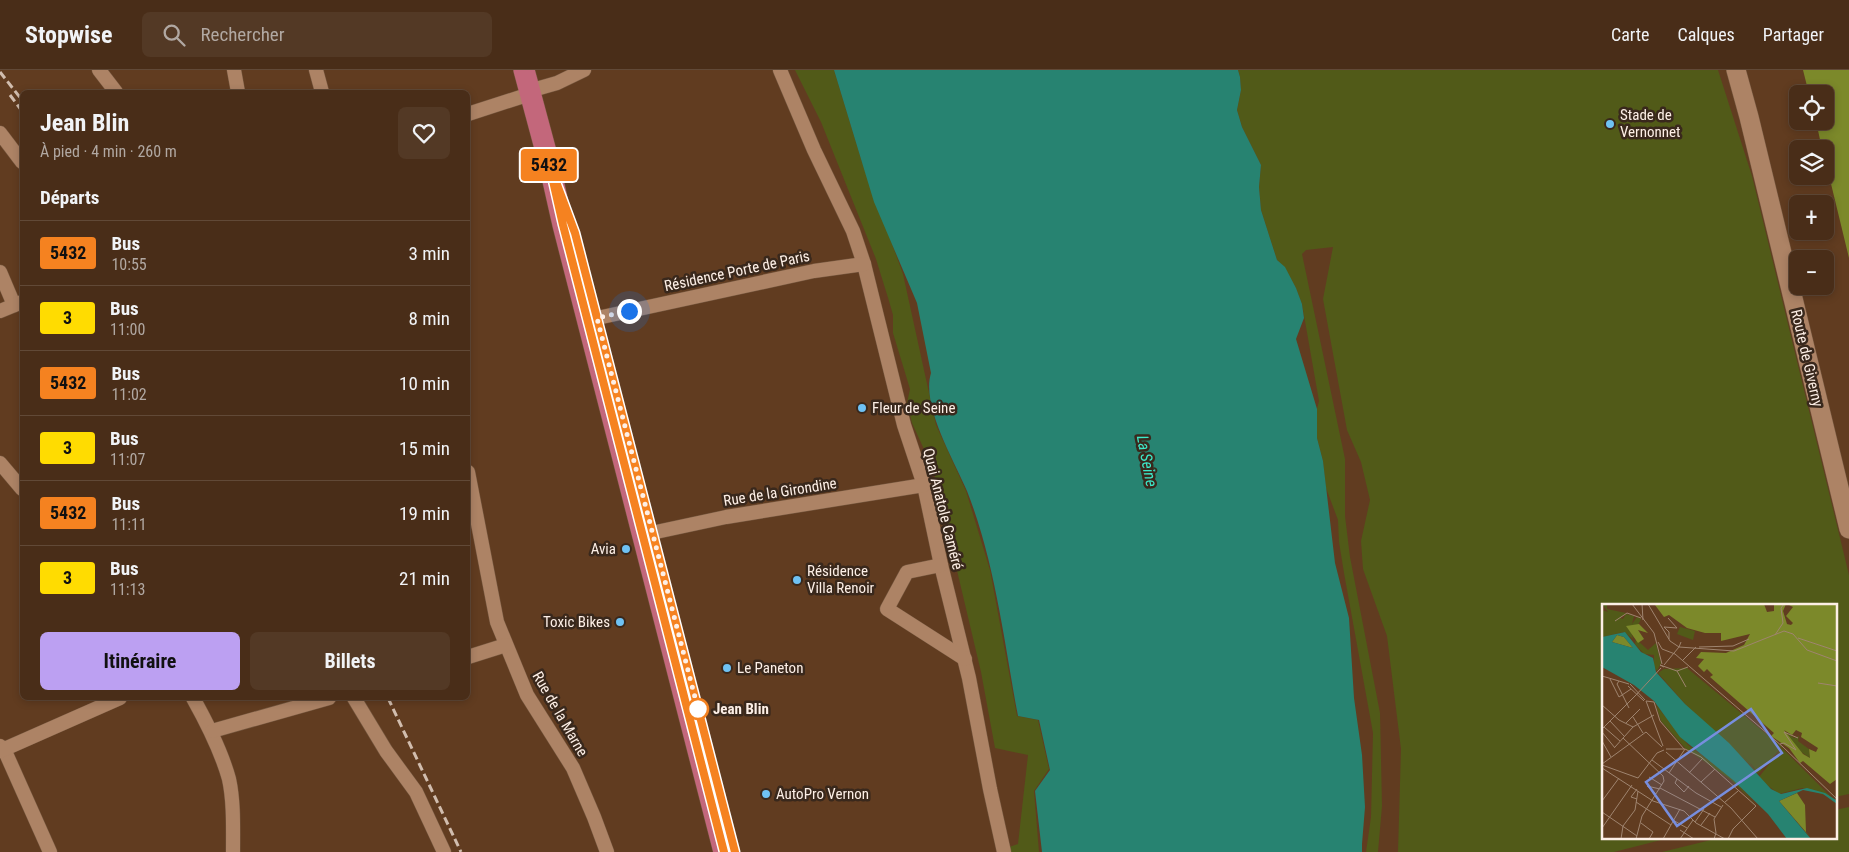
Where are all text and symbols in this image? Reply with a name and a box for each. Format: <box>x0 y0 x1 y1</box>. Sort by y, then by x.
search box <box>142 12 492 57</box>
text: Stopwise <box>25 21 112 49</box>
icon: search <box>160 21 188 49</box>
text: Rechercher <box>200 23 285 46</box>
text: Carte <box>1611 24 1650 45</box>
text: Calques <box>1678 24 1735 45</box>
text: Partager <box>1763 24 1824 45</box>
map controls <box>1789 85 1834 295</box>
button: locate <box>1789 85 1834 130</box>
place label: Stade de Vernonnet <box>1620 106 1680 141</box>
button: heart <box>398 107 450 159</box>
text: Jean Blin <box>40 109 129 137</box>
marker: Stade de Vernonnet <box>1604 118 1616 130</box>
button: layers <box>1789 140 1834 185</box>
text: À pied · 4 min · 260 m <box>40 142 177 161</box>
line badge: 5432 <box>514 149 584 181</box>
text: 5432 <box>531 154 567 175</box>
text: Départs <box>40 186 99 209</box>
button: + <box>1789 195 1834 240</box>
text: Bus <box>111 232 140 255</box>
text: 5432 <box>50 242 86 263</box>
text: 3 min <box>408 242 450 265</box>
street label: Résidence Porte de Paris <box>663 247 812 295</box>
button: − <box>1789 250 1834 295</box>
text: 10:55 <box>111 255 147 274</box>
text: Bus <box>110 297 139 320</box>
your location <box>617 299 642 324</box>
text: 3 <box>63 307 72 328</box>
text: 8 min <box>408 307 450 330</box>
street label: Route de Giverny <box>1787 308 1827 408</box>
text: 11:00 <box>110 320 145 339</box>
text: Bus <box>111 362 140 385</box>
text: 5432 <box>50 372 86 393</box>
text: 10 min <box>399 372 450 395</box>
text: 11:02 <box>111 385 147 404</box>
place label: Fleur de Seine <box>872 399 955 417</box>
marker: Fleur de Seine <box>856 402 868 414</box>
text: Bus <box>110 427 139 450</box>
water label: La Seine <box>1133 434 1161 488</box>
text: 3 <box>63 437 72 458</box>
text: 15 min <box>399 437 450 460</box>
street label: Quai Anatole Caméré <box>919 446 967 572</box>
text: 11:07 <box>110 450 145 469</box>
street label: Rue de la Girondine <box>722 474 838 510</box>
text: Bus <box>111 492 140 515</box>
text: 5432 <box>50 502 86 523</box>
text: 19 min <box>399 502 450 525</box>
text: 11:11 <box>111 515 147 534</box>
place label: Avia <box>591 540 616 558</box>
marker: Avia <box>620 543 632 555</box>
text: Bus <box>110 557 139 580</box>
place label: Résidence Villa Renoir <box>807 562 875 597</box>
text: 3 <box>63 567 72 588</box>
text: 21 min <box>399 567 450 590</box>
marker: Résidence Villa Renoir <box>791 574 803 586</box>
text: 11:13 <box>110 580 145 599</box>
inset map <box>1602 604 1836 840</box>
place label: Toxic Bikes <box>543 613 610 631</box>
marker: Toxic Bikes <box>614 616 626 628</box>
button: Itinéraire <box>40 632 240 690</box>
button: Billets <box>250 632 450 690</box>
place label: Le Paneton <box>737 659 803 677</box>
marker: Le Paneton <box>721 662 733 674</box>
street label: Rue de la Marne <box>528 668 592 760</box>
marker: Jean Blin <box>687 698 709 720</box>
place label: Jean Blin <box>713 700 769 718</box>
place label: AutoPro Vernon <box>776 785 869 803</box>
marker: AutoPro Vernon <box>760 788 772 800</box>

